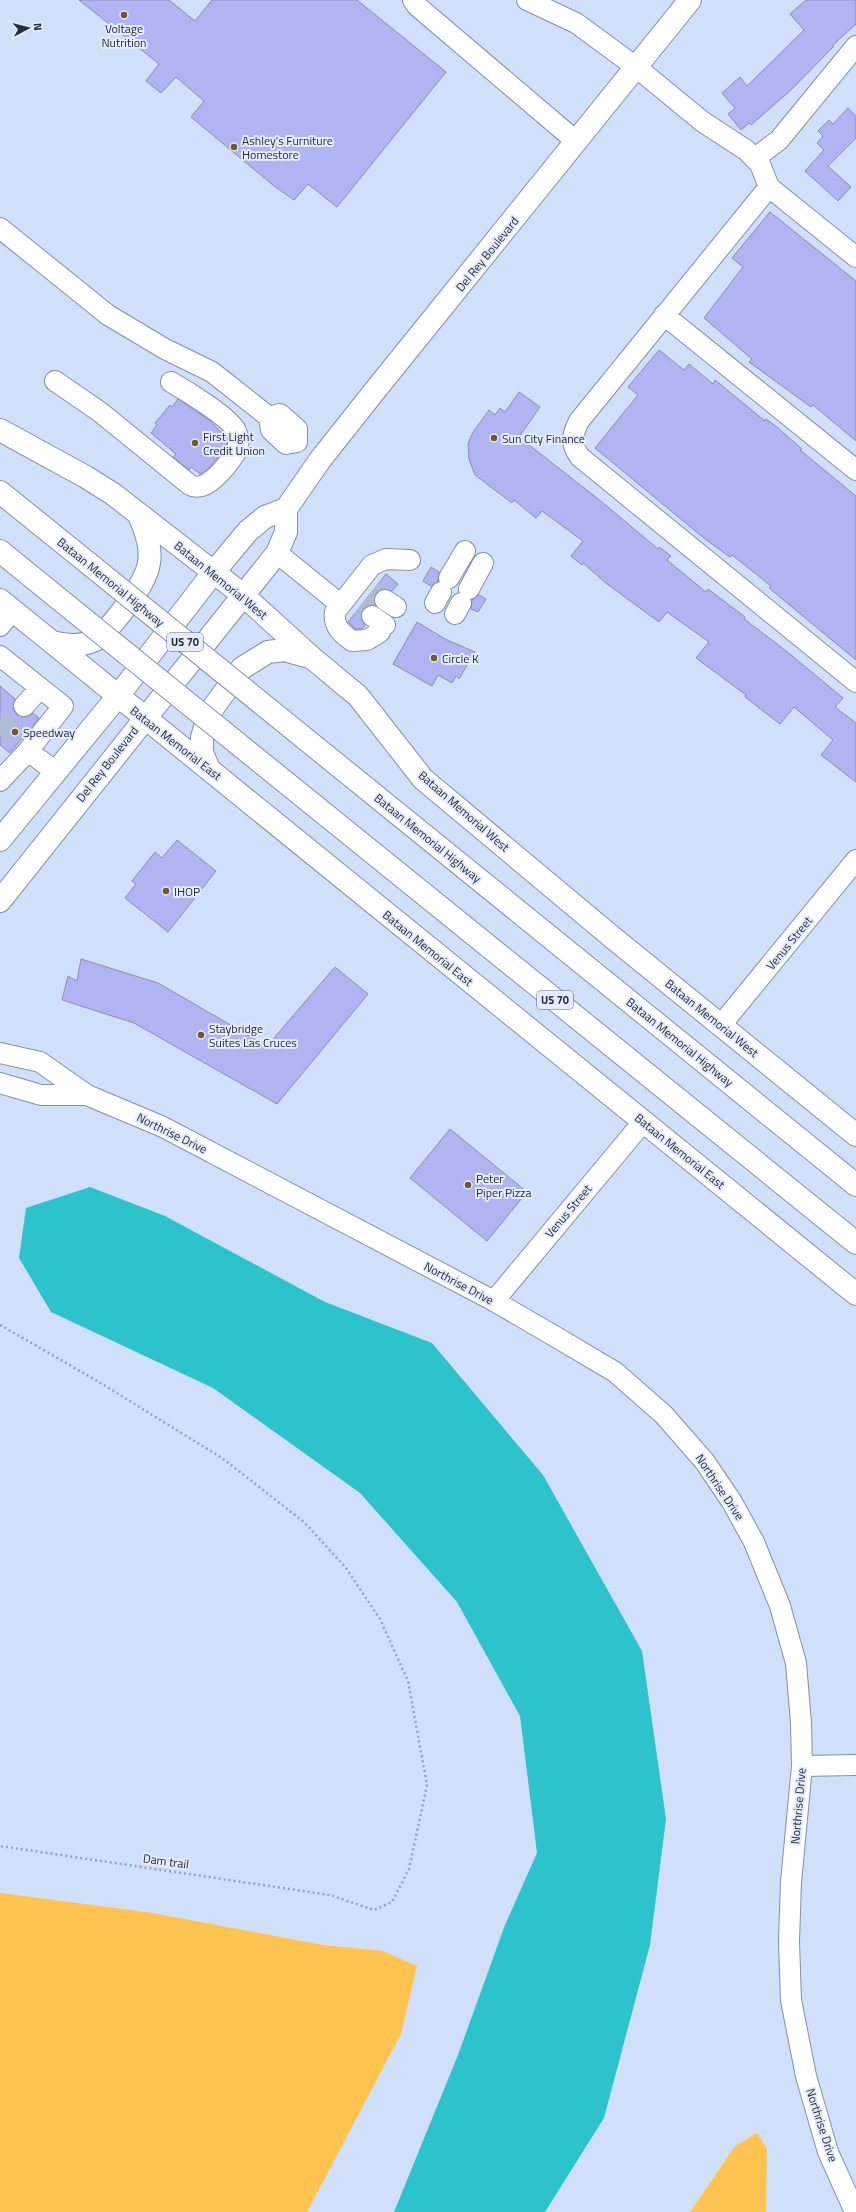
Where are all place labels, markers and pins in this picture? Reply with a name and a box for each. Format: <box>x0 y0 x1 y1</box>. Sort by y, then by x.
marker: Voltage Nutrition <box>119 10 129 20</box>
place label: Voltage Nutrition <box>101 19 147 52</box>
place label: Ashley's Furniture Homestore <box>242 131 333 164</box>
marker: Ashley's Furniture Homestore <box>229 142 239 152</box>
place label: First Light Credit Union <box>203 427 265 460</box>
place label: Sun City Finance <box>502 429 585 448</box>
marker: Sun City Finance <box>489 433 499 443</box>
marker: First Light Credit Union <box>190 438 200 448</box>
place label: Circle K <box>442 649 479 668</box>
marker: Circle K <box>429 653 439 663</box>
place label: Speedway <box>23 723 75 742</box>
marker: Speedway <box>10 727 20 737</box>
place label: IHOP <box>174 882 200 901</box>
marker: IHOP <box>161 886 171 896</box>
place label: Staybridge Suites Las Cruces <box>209 1019 297 1052</box>
marker: Staybridge Suites Las Cruces <box>196 1030 206 1040</box>
place label: Peter Piper Pizza <box>476 1169 532 1202</box>
marker: Peter Piper Pizza <box>463 1180 473 1190</box>

